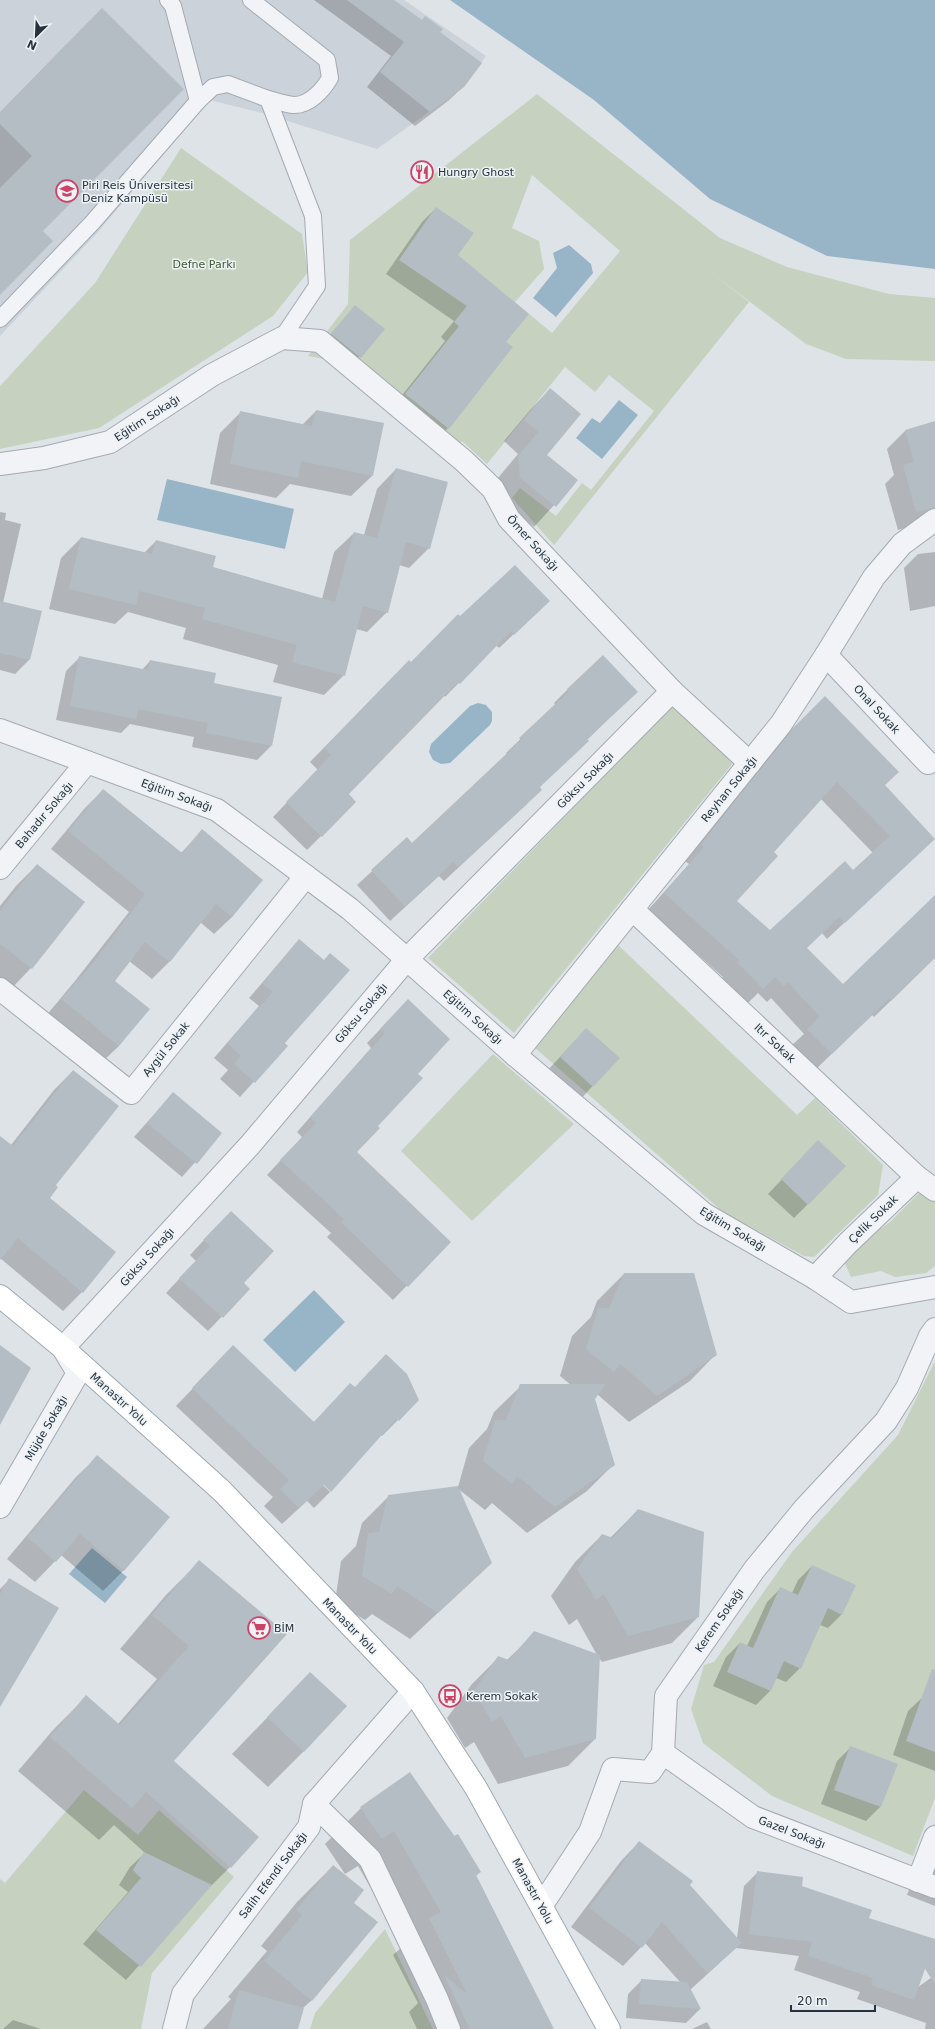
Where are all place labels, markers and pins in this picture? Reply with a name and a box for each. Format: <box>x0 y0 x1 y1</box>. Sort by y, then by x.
restaurant icon: Hungry Ghost <box>409 159 435 185</box>
place label: Hungry Ghost <box>438 166 515 179</box>
school or university icon: Piri Reis Üniversitesi Deniz Kampüsü <box>54 178 80 204</box>
place label: Piri Reis Üniversitesi Deniz Kampüsü <box>82 179 193 205</box>
supermarket icon: BİM <box>246 1615 272 1641</box>
place label: BİM <box>274 1622 294 1635</box>
bus stop icon: Kerem Sokak <box>437 1683 463 1709</box>
place label: Kerem Sokak <box>466 1690 538 1703</box>

